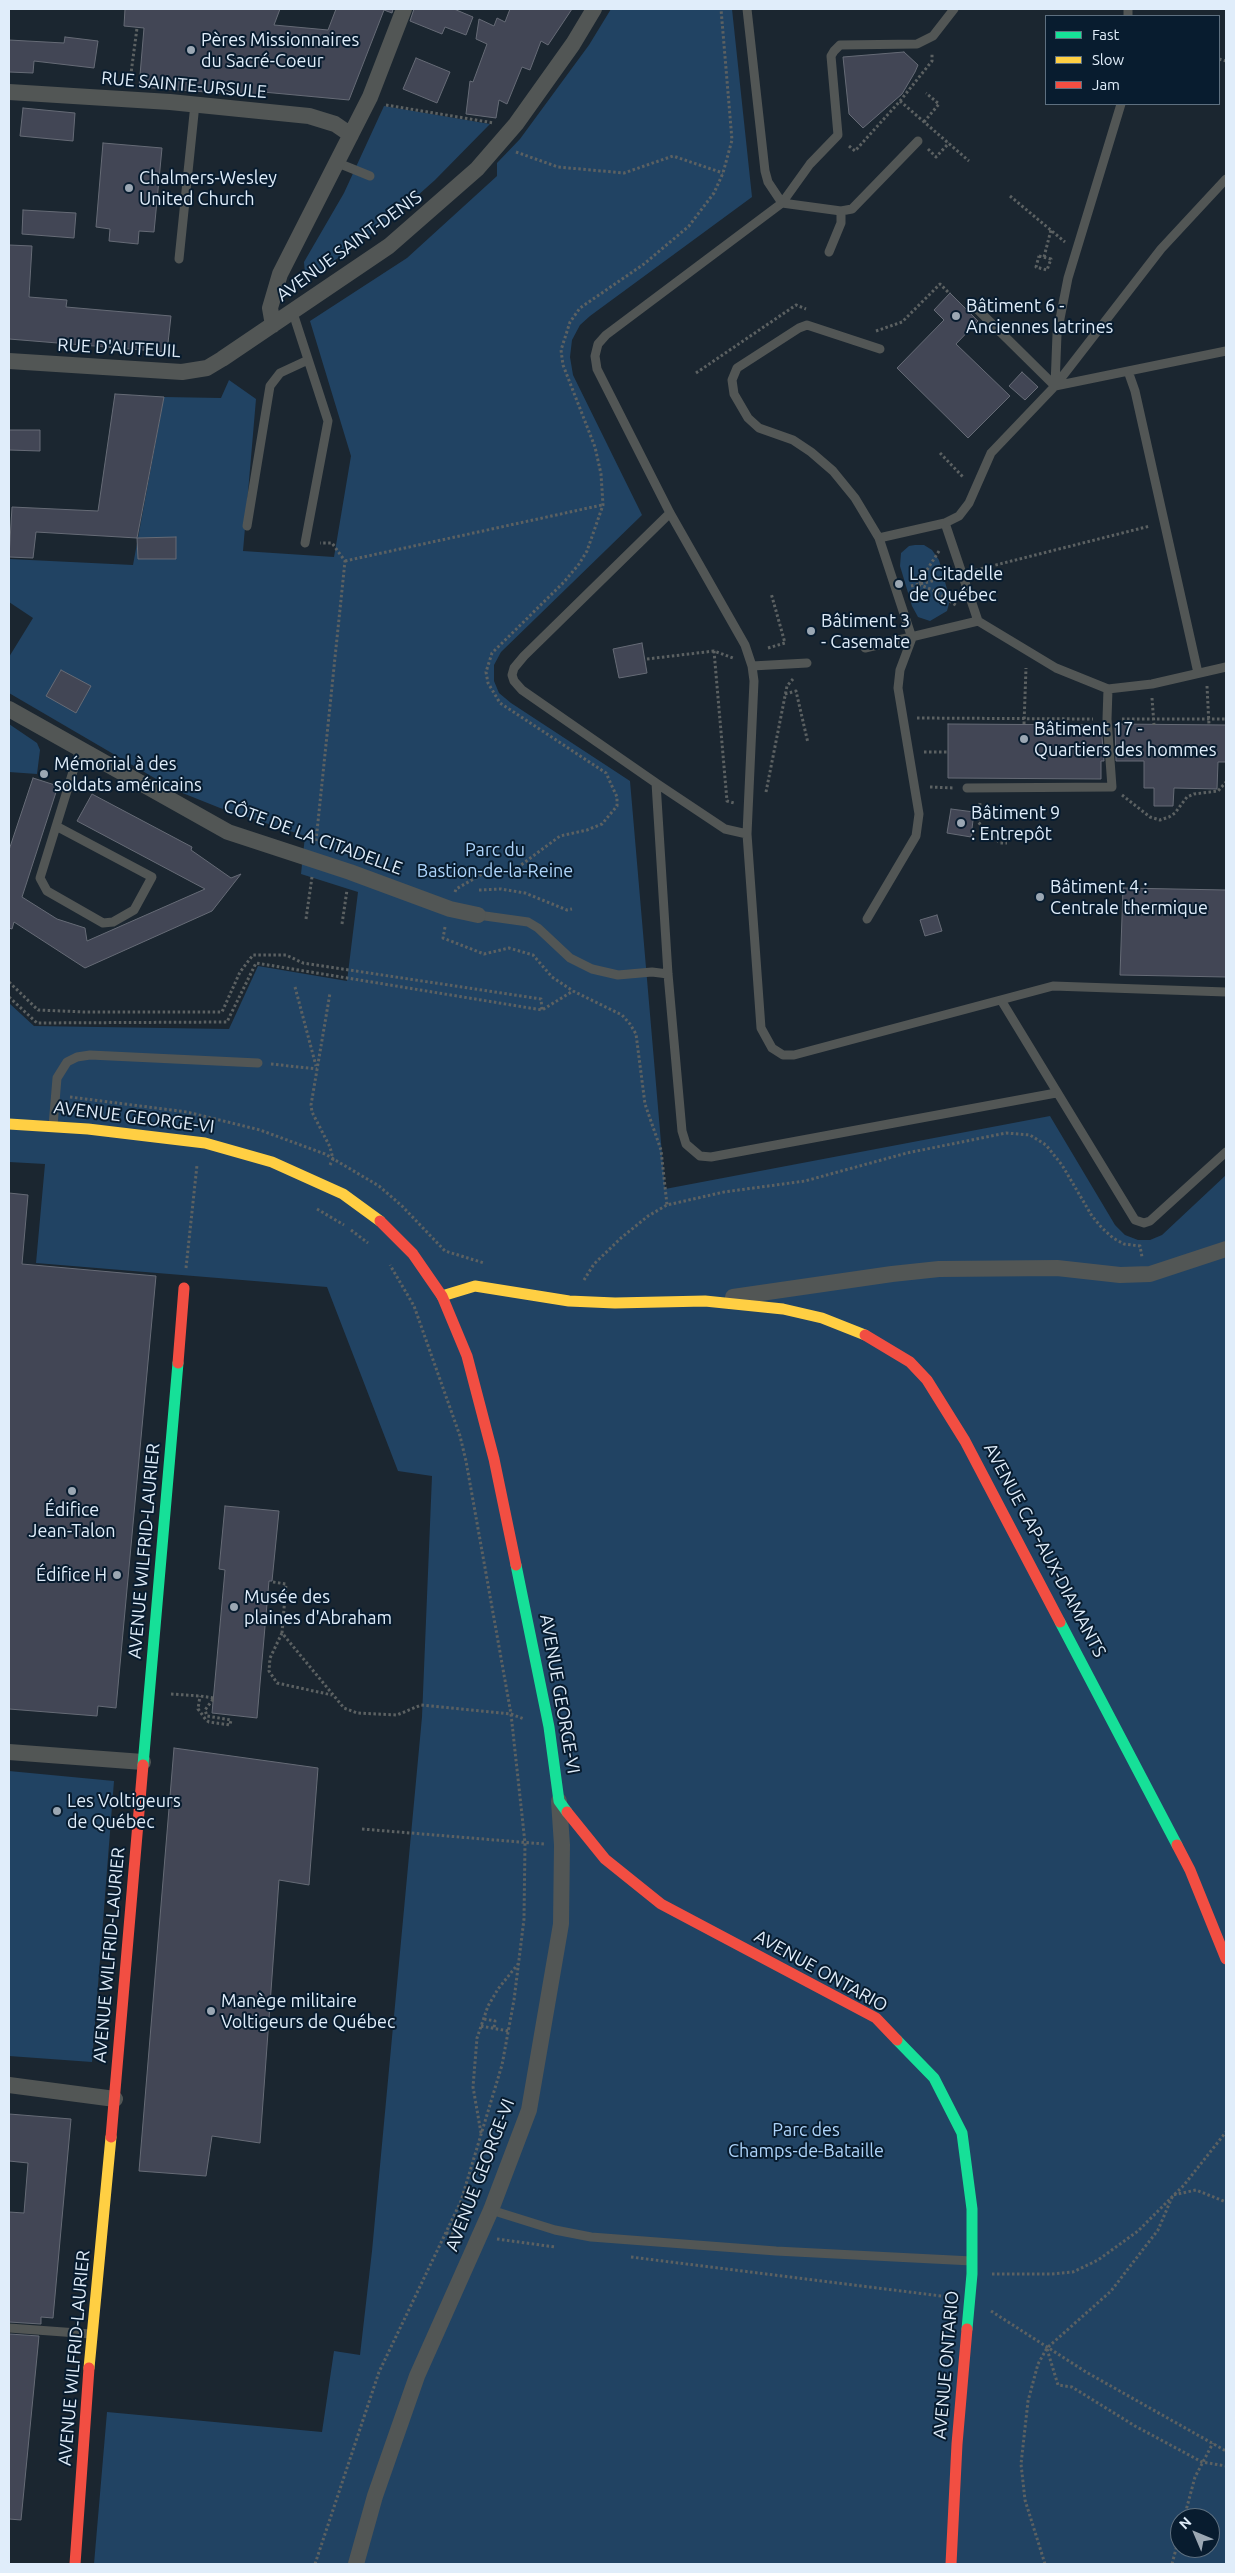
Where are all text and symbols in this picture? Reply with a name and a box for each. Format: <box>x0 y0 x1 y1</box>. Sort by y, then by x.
legend <box>1045 15 1220 105</box>
text: Fast <box>1092 26 1119 43</box>
place label: Pères Missionnaires du Sacré-Coeur <box>201 29 359 72</box>
marker: Pères Missionnaires du Sacré-Coeur <box>185 44 197 56</box>
text: Slow <box>1092 51 1124 68</box>
street label: RUE SAINTE-URSULE <box>100 67 268 103</box>
text: Jam <box>1092 76 1120 93</box>
place label: Chalmers-Wesley United Church <box>139 167 277 210</box>
marker: Chalmers-Wesley United Church <box>123 182 135 194</box>
street label: AVENUE SAINT-DENIS <box>272 186 426 306</box>
place label: Bâtiment 6 - Anciennes latrines <box>966 295 1113 338</box>
marker: Bâtiment 6 - Anciennes latrines <box>950 310 962 322</box>
street label: RUE D'AUTEUIL <box>57 334 181 362</box>
place label: La Citadelle de Québec <box>909 563 1003 606</box>
marker: La Citadelle de Québec <box>893 578 905 590</box>
place label: Bâtiment 3 - Casemate <box>821 610 910 652</box>
marker: Bâtiment 3 - Casemate <box>805 625 817 637</box>
place label: Bâtiment 17 - Quartiers des hommes <box>1034 718 1216 761</box>
marker: Bâtiment 17 - Quartiers des hommes <box>1018 733 1030 745</box>
place label: Mémorial à des soldats américains <box>54 753 202 796</box>
marker: Mémorial à des soldats américains <box>38 768 50 780</box>
street label: CÔTE DE LA CITADELLE <box>221 795 405 879</box>
place label: Bâtiment 9 : Entrepôt <box>971 802 1060 844</box>
marker: Bâtiment 9 : Entrepôt <box>955 817 967 829</box>
park label: Parc du Bastion-de-la-Reine <box>417 839 573 882</box>
place label: Bâtiment 4 : Centrale thermique <box>1050 876 1208 919</box>
marker: Bâtiment 4 : Centrale thermique <box>1034 891 1046 903</box>
street label: AVENUE GEORGE-VI <box>52 1096 216 1138</box>
street label: AVENUE CAP-AUX-DIAMANTS <box>979 1439 1111 1661</box>
street label: AVENUE WILFRID-LAURIER <box>124 1442 164 1660</box>
marker: Édifice Jean-Talon <box>66 1485 78 1497</box>
place label: Édifice Jean-Talon <box>29 1499 115 1542</box>
place label: Édifice H <box>36 1564 107 1586</box>
marker: Édifice H <box>111 1569 123 1581</box>
place label: Musée des plaines d'Abraham <box>244 1586 392 1628</box>
marker: Musée des plaines d'Abraham <box>228 1601 240 1613</box>
street label: AVENUE GEORGE-VI <box>535 1613 585 1775</box>
place label: Les Voltigeurs de Québec <box>67 1790 181 1832</box>
marker: Les Voltigeurs de Québec <box>51 1805 63 1817</box>
street label: AVENUE WILFRID-LAURIER <box>89 1846 129 2064</box>
street label: AVENUE ONTARIO <box>751 1925 891 2017</box>
place label: Manège militaire Voltigeurs de Québec <box>221 1990 395 2032</box>
marker: Manège militaire Voltigeurs de Québec <box>205 2005 217 2017</box>
street label: AVENUE GEORGE-VI <box>441 2096 519 2254</box>
park label: Parc des Champs-de-Bataille <box>728 2119 884 2162</box>
street label: AVENUE WILFRID-LAURIER <box>54 2249 94 2467</box>
street label: AVENUE ONTARIO <box>929 2290 963 2440</box>
north arrow <box>1170 2508 1220 2558</box>
text: N <box>1176 2514 1194 2532</box>

